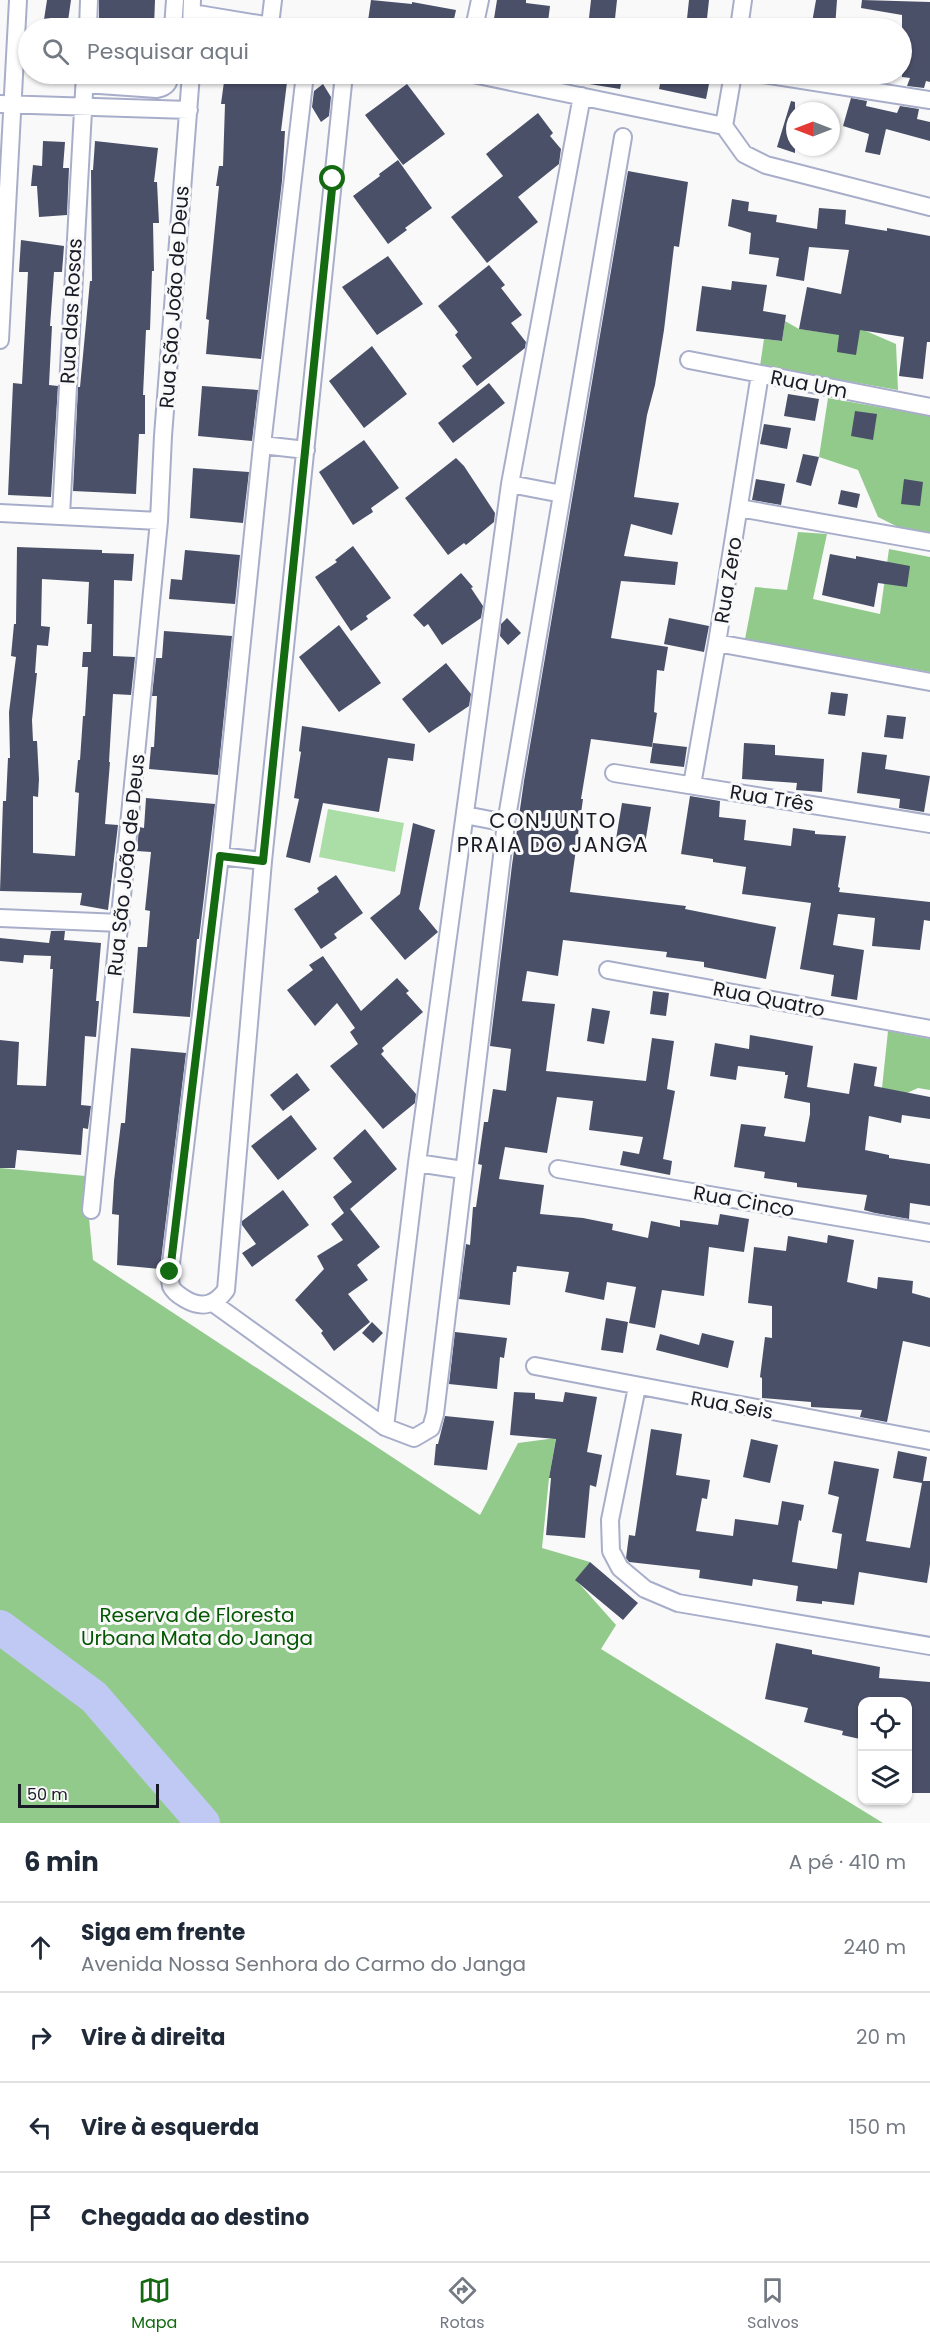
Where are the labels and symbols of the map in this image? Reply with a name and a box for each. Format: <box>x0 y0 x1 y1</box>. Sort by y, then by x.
north arrow <box>786 102 840 156</box>
route start <box>319 165 345 191</box>
street label: Rua São João de Deus <box>152 185 196 409</box>
street label: Rua das Rosas <box>53 237 89 385</box>
street label: Rua Um <box>768 363 850 405</box>
street label: Rua Zero <box>707 535 749 625</box>
street label: Rua São João de Deus <box>100 752 152 978</box>
street label: Rua Três <box>728 778 816 818</box>
district label: CONJUNTO PRAIA DO JANGA <box>457 806 649 859</box>
street label: Rua Quatro <box>711 974 827 1024</box>
street label: Rua Cinco <box>691 1178 797 1224</box>
route end <box>156 1258 182 1284</box>
street label: Rua Seis <box>689 1384 775 1426</box>
park label: Reserva de Floresta Urbana Mata do Janga <box>81 1601 313 1652</box>
scale bar <box>18 1781 159 1808</box>

